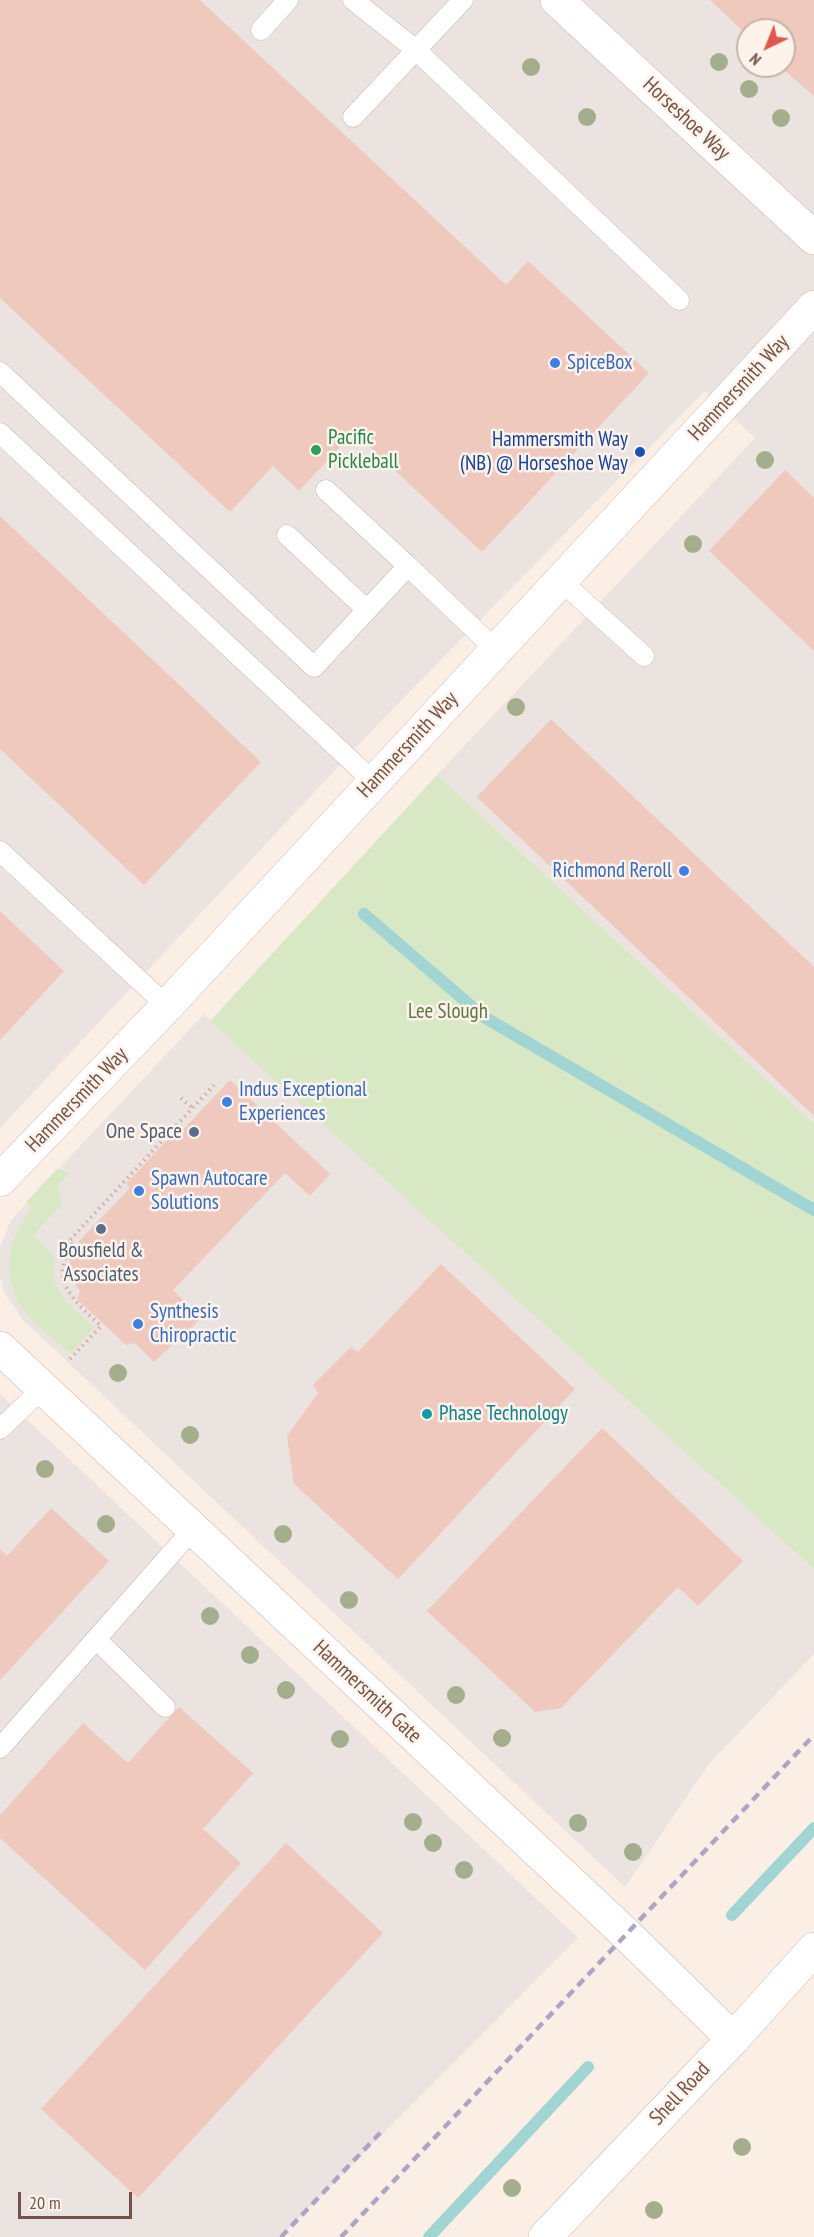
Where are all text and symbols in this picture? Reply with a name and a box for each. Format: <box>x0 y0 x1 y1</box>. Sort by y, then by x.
north arrow <box>736 18 796 78</box>
text: N <box>745 49 765 70</box>
street label: Horseshoe Way <box>637 72 735 166</box>
street label: Hammersmith Way <box>683 330 795 446</box>
place label: SpiceBox <box>567 350 633 376</box>
marker: SpiceBox <box>548 356 562 370</box>
place label: Pacific Pickleball <box>328 425 399 475</box>
place label: Hammersmith Way (NB) @ Horseshoe Way <box>460 427 628 477</box>
marker: Pacific Pickleball <box>309 443 323 457</box>
marker: Hammersmith Way (NB) @ Horseshoe Way <box>633 445 647 459</box>
street label: Hammersmith Way <box>352 687 464 803</box>
place label: Richmond Reroll <box>553 858 672 884</box>
marker: Richmond Reroll <box>677 864 691 878</box>
park label: Lee Slough <box>408 999 488 1025</box>
street label: Hammersmith Way <box>21 1042 133 1158</box>
place label: Indus Exceptional Experiences <box>239 1077 367 1127</box>
marker: Indus Exceptional Experiences <box>220 1095 234 1109</box>
place label: One Space <box>106 1119 182 1145</box>
marker: One Space <box>187 1125 201 1139</box>
place label: Spawn Autocare Solutions <box>151 1166 268 1216</box>
marker: Spawn Autocare Solutions <box>132 1184 146 1198</box>
marker: Bousfield & Associates <box>94 1222 108 1236</box>
place label: Bousfield & Associates <box>58 1238 144 1288</box>
place label: Synthesis Chiropractic <box>150 1299 237 1349</box>
marker: Synthesis Chiropractic <box>131 1317 145 1331</box>
place label: Phase Technology <box>439 1401 568 1427</box>
marker: Phase Technology <box>420 1407 434 1421</box>
street label: Hammersmith Gate <box>307 1635 427 1749</box>
street label: Shell Road <box>645 2057 715 2131</box>
scale bar <box>21 2180 135 2218</box>
text: 20 m <box>29 2191 61 2214</box>

